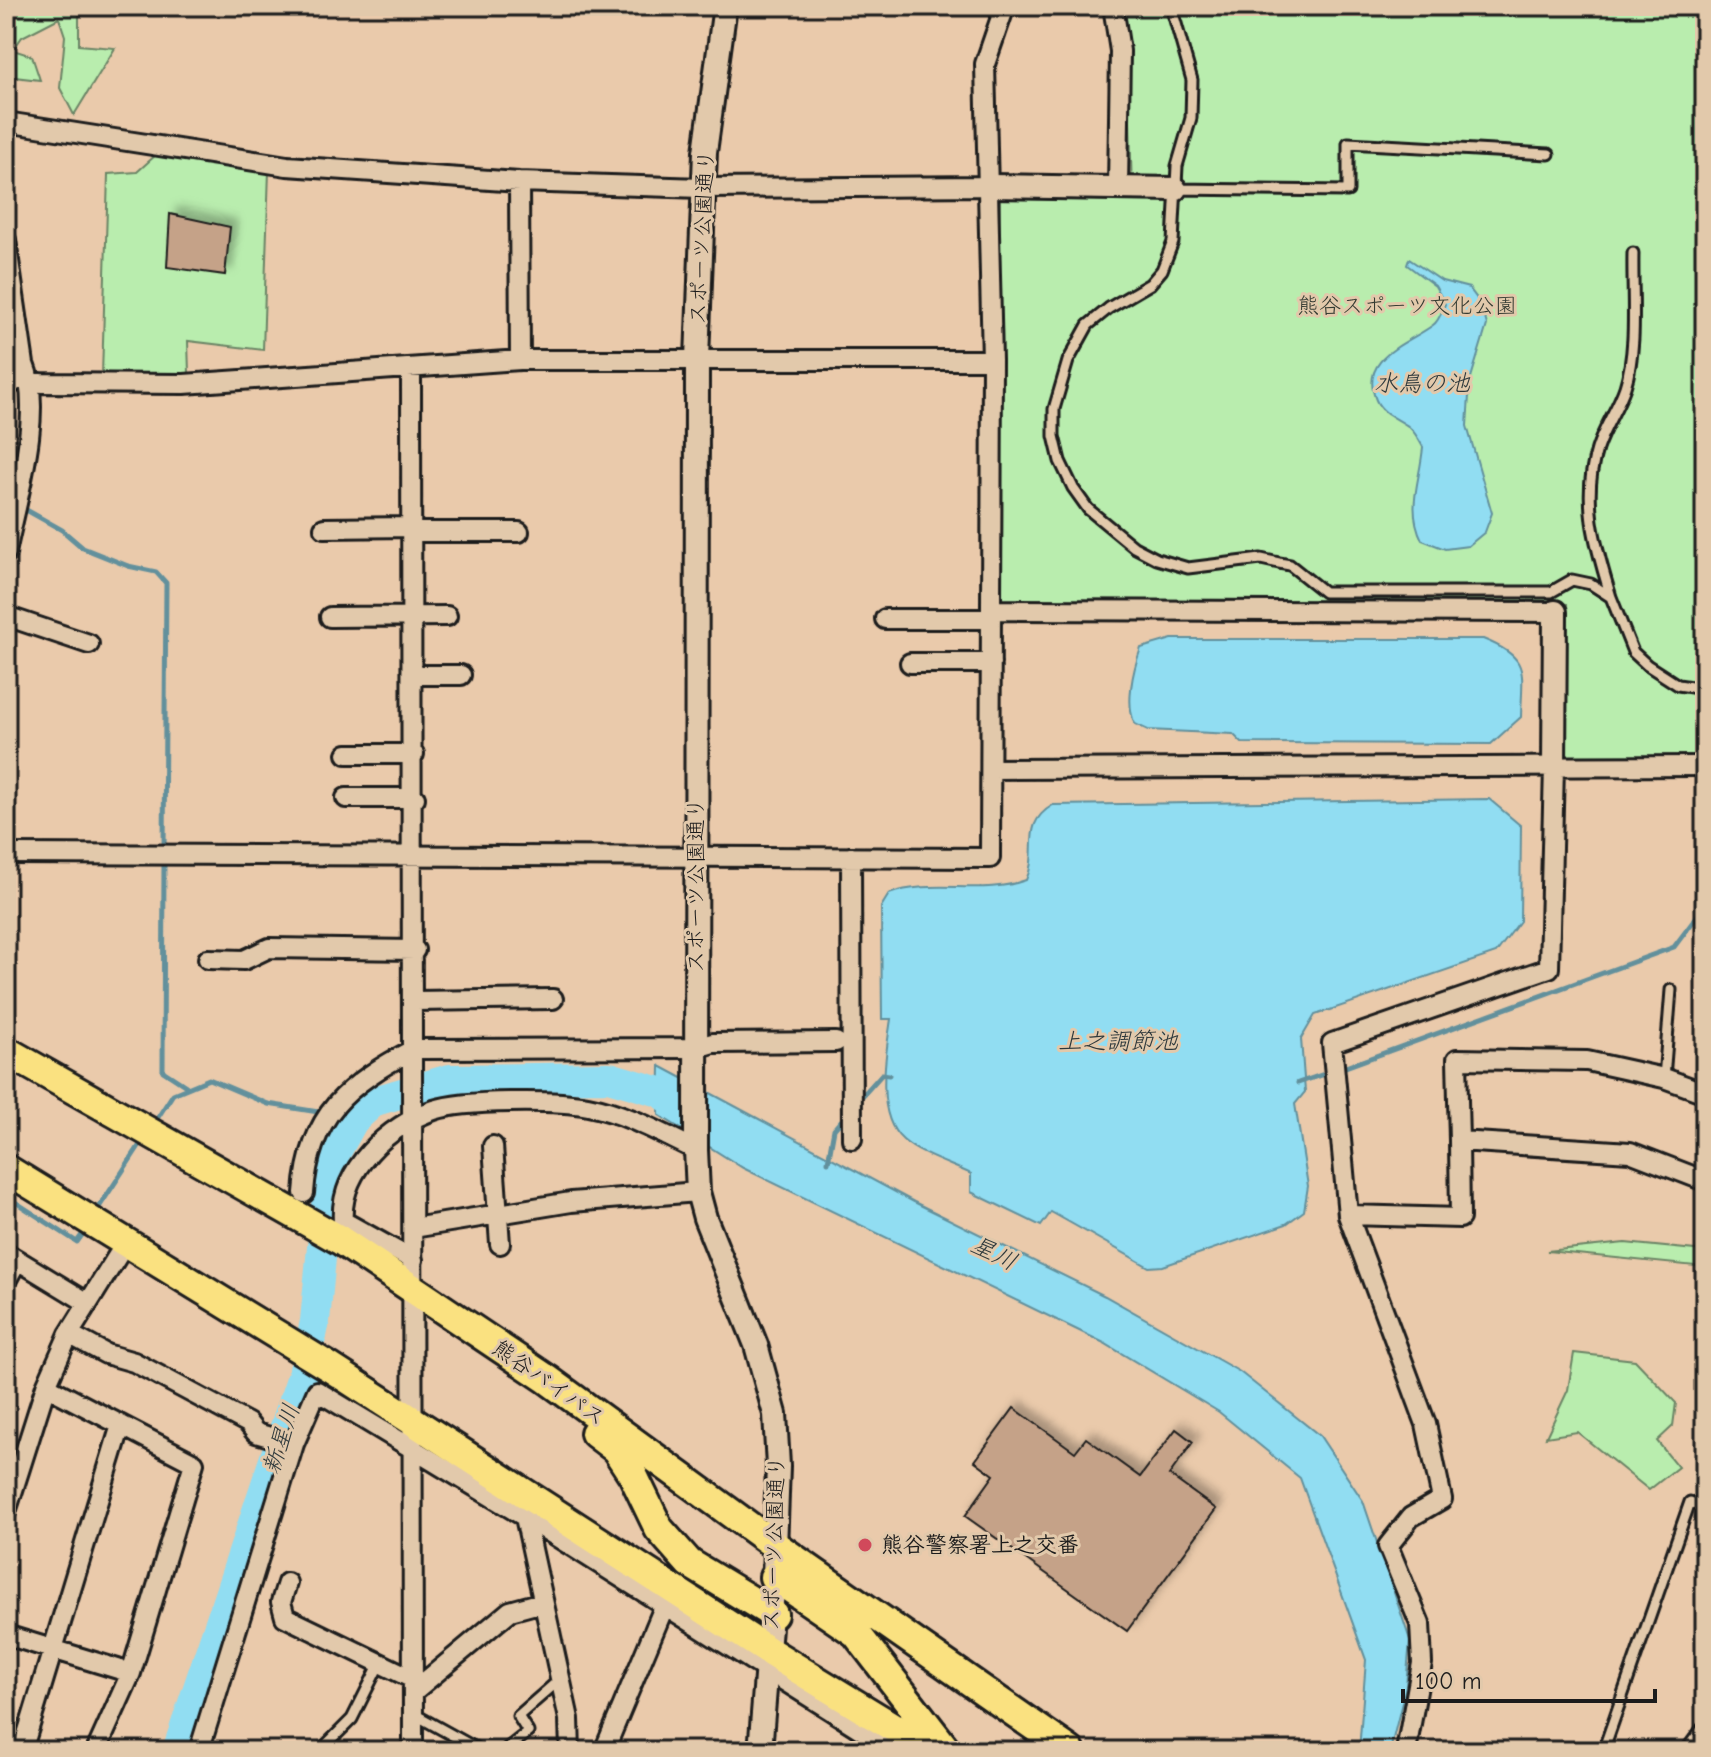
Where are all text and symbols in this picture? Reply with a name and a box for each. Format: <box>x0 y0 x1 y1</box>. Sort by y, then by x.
street label: スポーツ公園通り <box>684 149 720 325</box>
park label: 熊谷スポーツ文化公園 <box>1297 293 1517 319</box>
water label: 水鳥の池 <box>1374 369 1471 397</box>
street label: スポーツ公園通り <box>683 797 709 973</box>
water label: 上之調節池 <box>1058 1027 1179 1055</box>
water label: 星川 <box>966 1230 1022 1276</box>
street label: 熊谷バイパス <box>488 1335 610 1431</box>
water label: 新星川 <box>257 1400 305 1478</box>
street label: スポーツ公園通り <box>758 1455 790 1631</box>
place label: 熊谷警察署上之交番 <box>881 1532 1079 1558</box>
marker: 熊谷警察署上之交番 <box>856 1536 874 1554</box>
scale bar <box>1403 1653 1655 1703</box>
text: 100 m <box>1415 1667 1482 1695</box>

